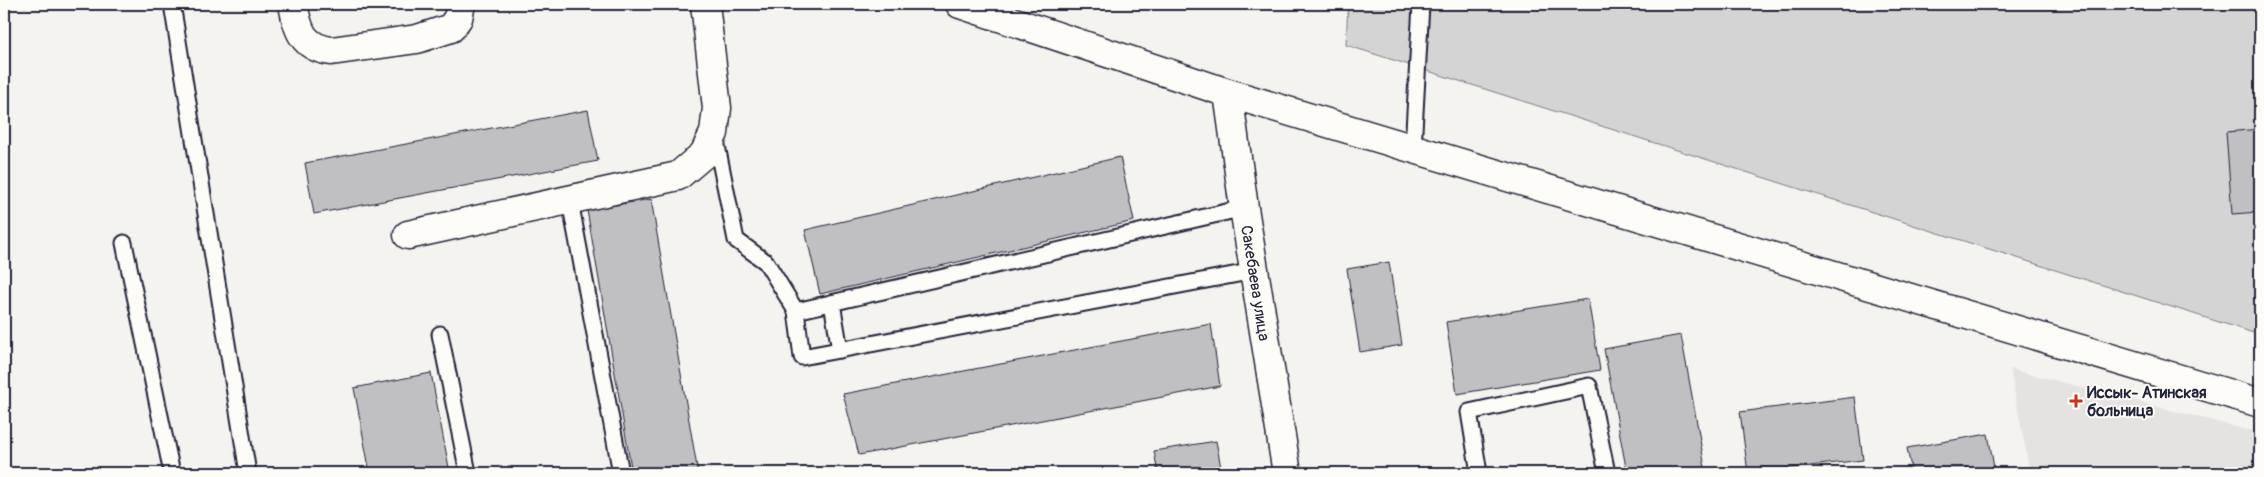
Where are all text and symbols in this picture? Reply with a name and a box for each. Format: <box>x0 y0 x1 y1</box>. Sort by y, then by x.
street label: Сакебаева улица <box>1236 224 1274 342</box>
place label: Иссык- Атинская больница <box>2087 383 2207 421</box>
marker: Иссык- Атинская больница <box>2069 394 2083 408</box>

